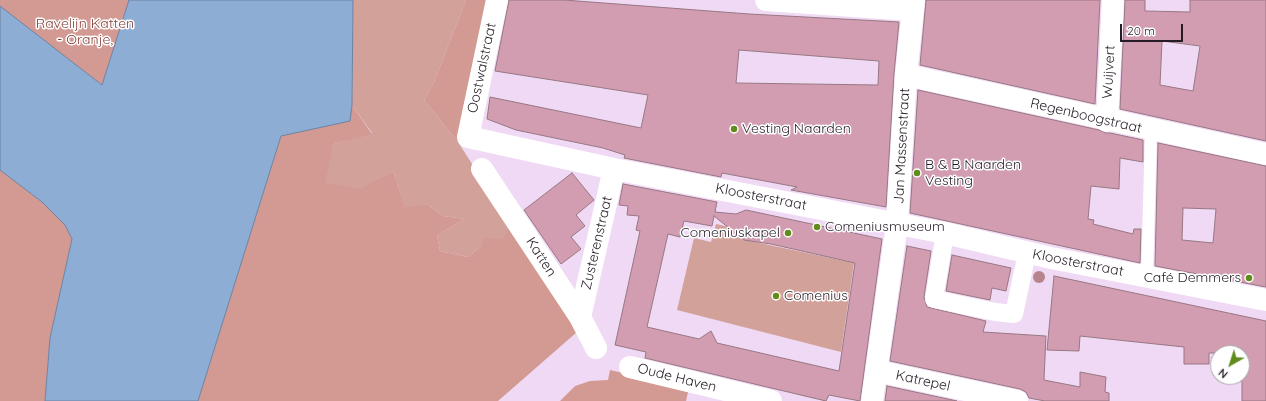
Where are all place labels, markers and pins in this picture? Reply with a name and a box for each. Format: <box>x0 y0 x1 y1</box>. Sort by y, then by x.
place label: Vesting Naarden <box>742 121 851 137</box>
marker: Vesting Naarden <box>729 124 739 134</box>
place label: B & B Naarden Vesting <box>925 157 1021 190</box>
marker: B & B Naarden Vesting <box>912 168 922 178</box>
place label: Comeniusmuseum <box>825 219 945 235</box>
marker: Comeniusmuseum <box>812 222 822 232</box>
place label: Comeniuskapel <box>681 225 780 241</box>
marker: Comeniuskapel <box>783 228 793 238</box>
place label: Café Demmers <box>1144 270 1241 286</box>
marker: Café Demmers <box>1244 273 1254 283</box>
place label: Comenius <box>784 288 848 304</box>
marker: Comenius <box>771 291 781 301</box>

